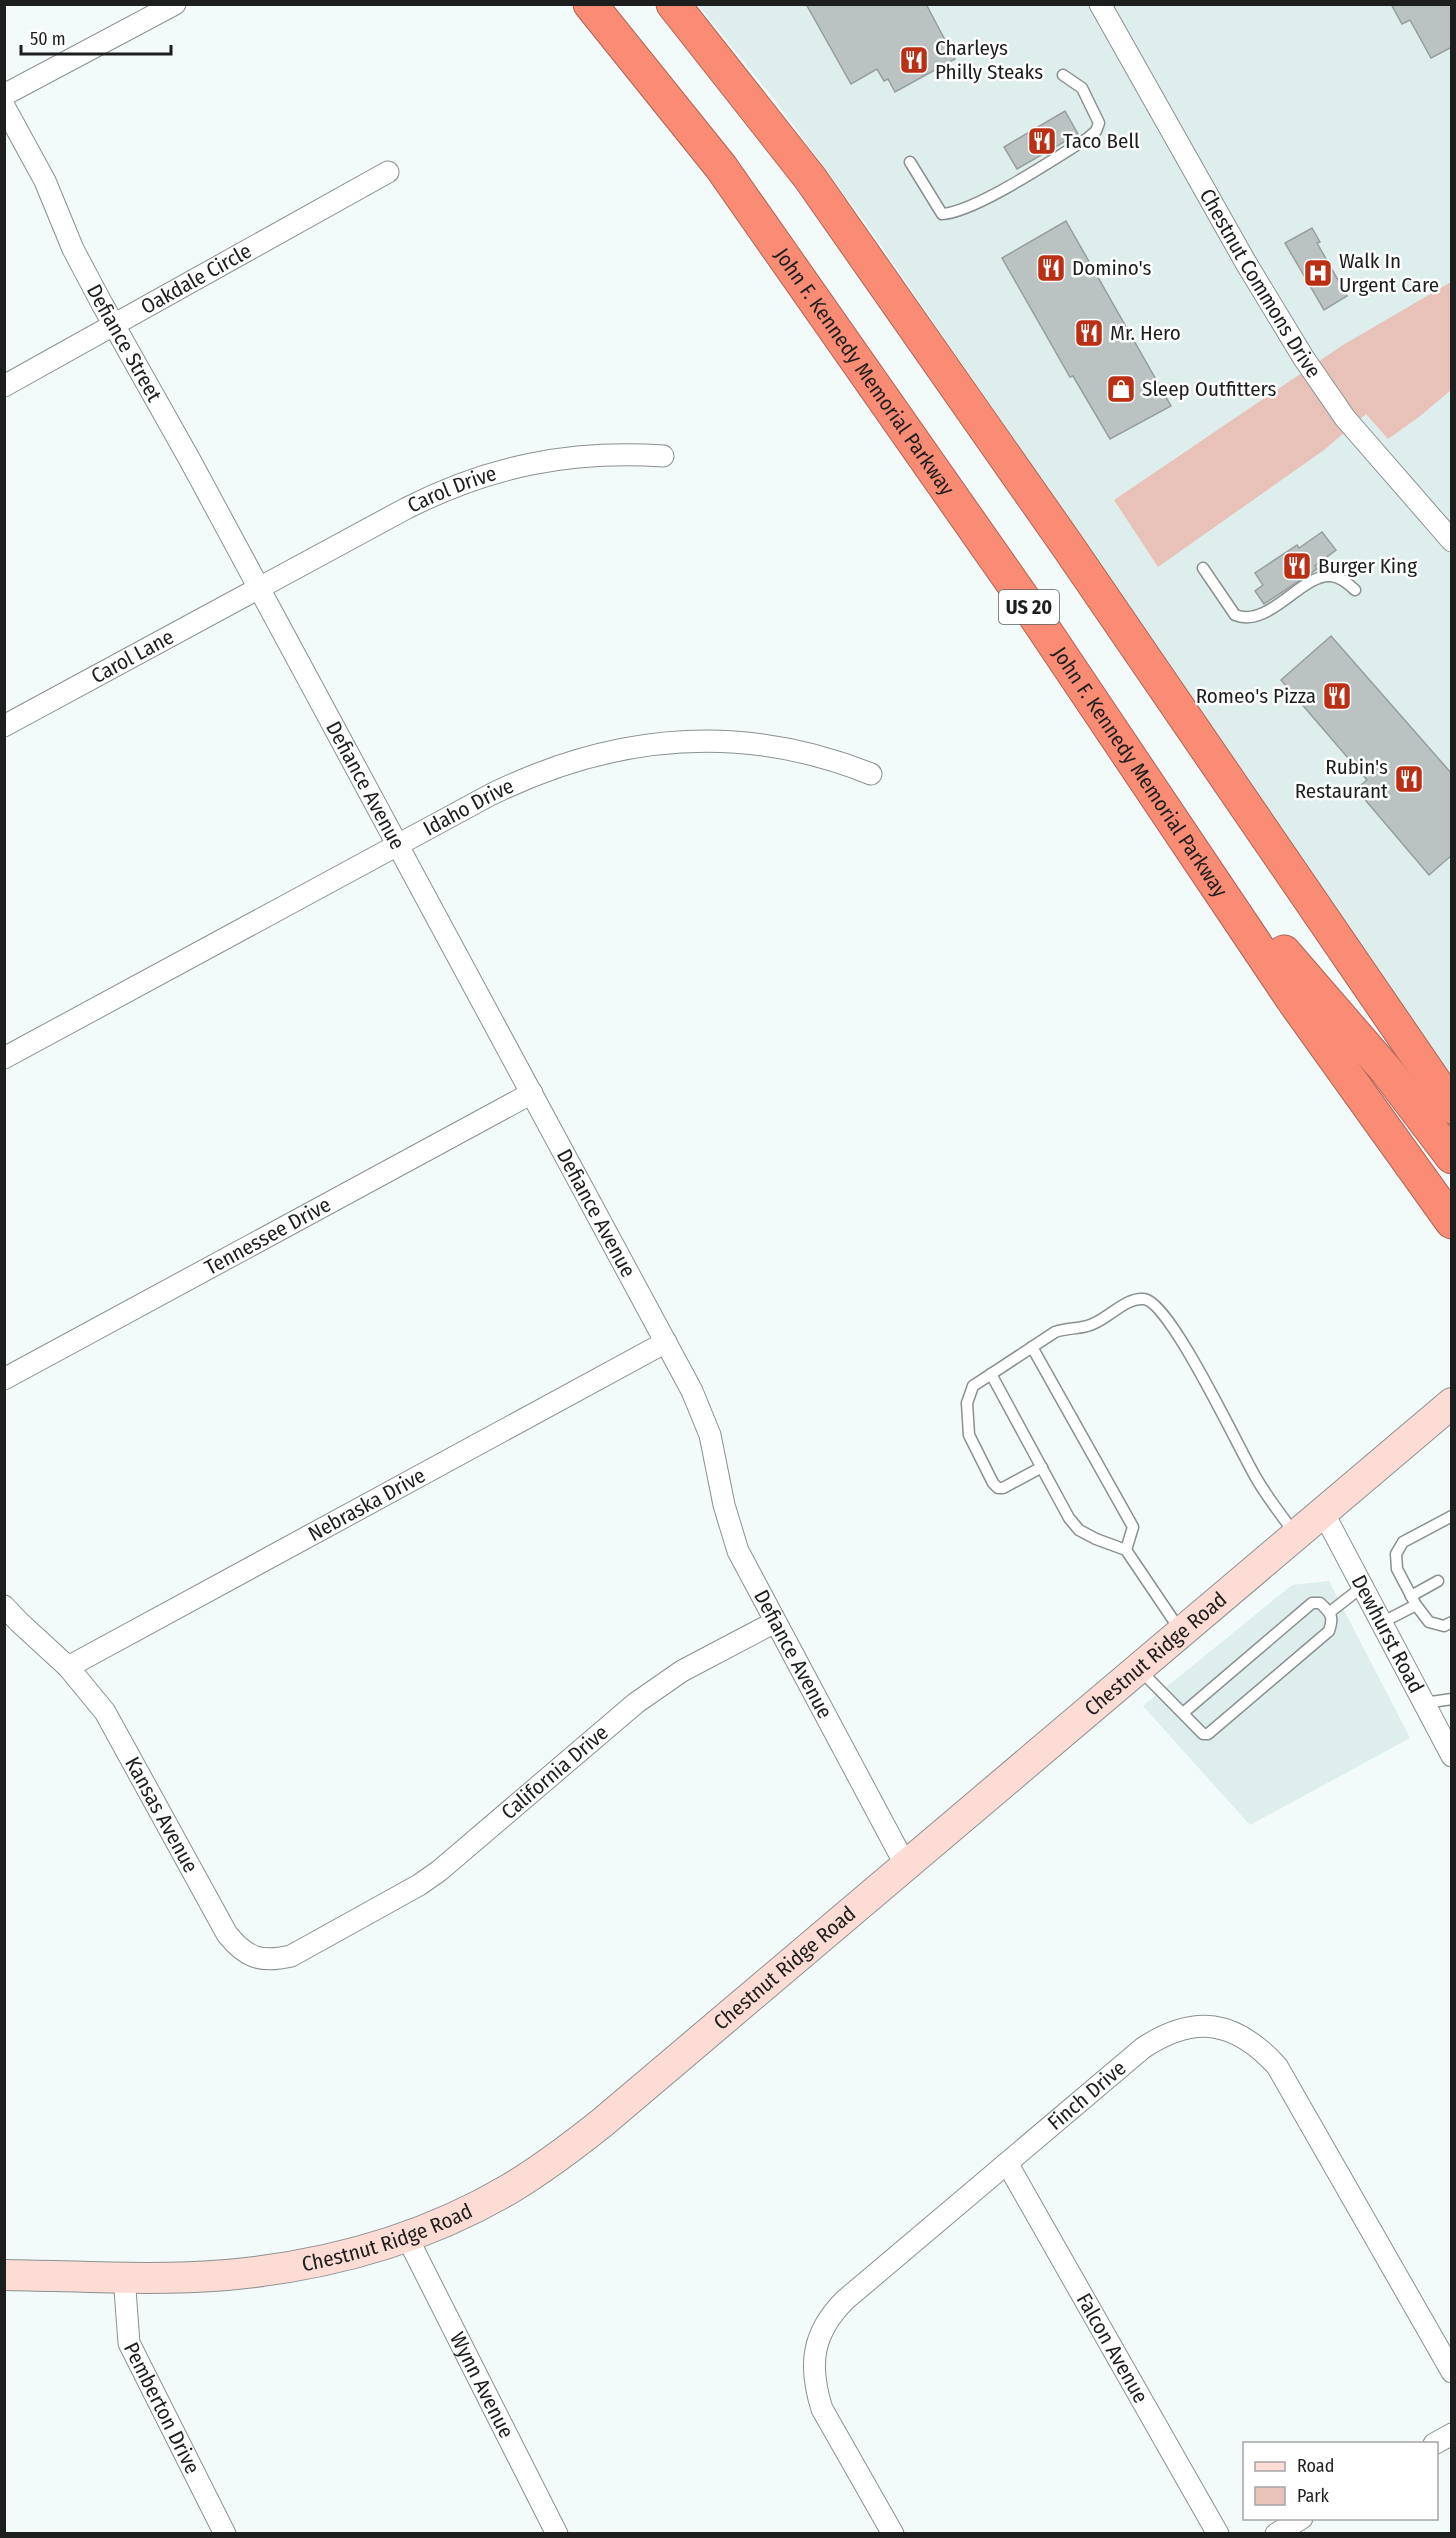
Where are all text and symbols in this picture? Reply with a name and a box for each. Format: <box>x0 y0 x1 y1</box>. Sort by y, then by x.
scale bar <box>21 18 171 56</box>
text: 50 m <box>30 28 66 50</box>
place label: Charleys Philly Steaks <box>935 35 1043 85</box>
restaurant icon: Charleys Philly Steaks <box>898 44 930 76</box>
restaurant icon: Taco Bell <box>1026 125 1058 157</box>
place label: Taco Bell <box>1063 128 1140 154</box>
street label: Chestnut Commons Drive <box>1194 184 1327 383</box>
street label: Oakdale Circle <box>136 238 256 320</box>
street label: John F. Kennedy Memorial Parkway <box>769 243 960 501</box>
place label: Walk In Urgent Care <box>1339 248 1439 298</box>
restaurant icon: Domino's <box>1035 252 1067 284</box>
place label: Domino's <box>1072 255 1152 281</box>
hospital icon: Walk In Urgent Care <box>1302 257 1334 289</box>
street label: Defiance Street <box>81 280 167 406</box>
restaurant icon: Mr. Hero <box>1073 317 1105 349</box>
place label: Mr. Hero <box>1110 320 1181 346</box>
shop icon: Sleep Outfitters <box>1105 373 1137 405</box>
place label: Sleep Outfitters <box>1142 376 1277 402</box>
street label: Carol Drive <box>403 460 499 519</box>
restaurant icon: Burger King <box>1281 550 1313 582</box>
place label: Burger King <box>1318 553 1417 579</box>
road number: US 20 <box>999 590 1059 624</box>
street label: Carol Lane <box>87 624 178 689</box>
street label: John F. Kennedy Memorial Parkway <box>1047 642 1234 903</box>
restaurant icon: Romeo's Pizza <box>1321 680 1353 712</box>
place label: Romeo's Pizza <box>1196 683 1316 709</box>
street label: Defiance Avenue <box>320 717 411 854</box>
place label: Rubin's Restaurant <box>1295 754 1388 804</box>
restaurant icon: Rubin's Restaurant <box>1393 763 1425 795</box>
street label: Idaho Drive <box>419 773 518 842</box>
street label: Defiance Avenue <box>551 1145 641 1282</box>
street label: Tennessee Drive <box>200 1191 335 1281</box>
street label: Nebraska Drive <box>304 1462 430 1547</box>
street label: Dewhurst Road <box>1346 1571 1429 1697</box>
street label: Defiance Avenue <box>748 1585 838 1723</box>
street label: Chestnut Ridge Road <box>1079 1587 1232 1721</box>
street label: California Drive <box>496 1719 614 1825</box>
street label: Kansas Avenue <box>119 1752 204 1877</box>
street label: Chestnut Ridge Road <box>708 1901 861 2036</box>
street label: Finch Drive <box>1042 2055 1131 2136</box>
street label: Chestnut Ridge Road <box>300 2198 477 2277</box>
street label: Falcon Avenue <box>1071 2289 1154 2408</box>
street label: Wynn Avenue <box>444 2328 519 2443</box>
street label: Pemberton Drive <box>118 2338 206 2478</box>
legend <box>1243 2442 1438 2520</box>
text: Road <box>1297 2455 1334 2477</box>
text: Park <box>1297 2485 1330 2507</box>

